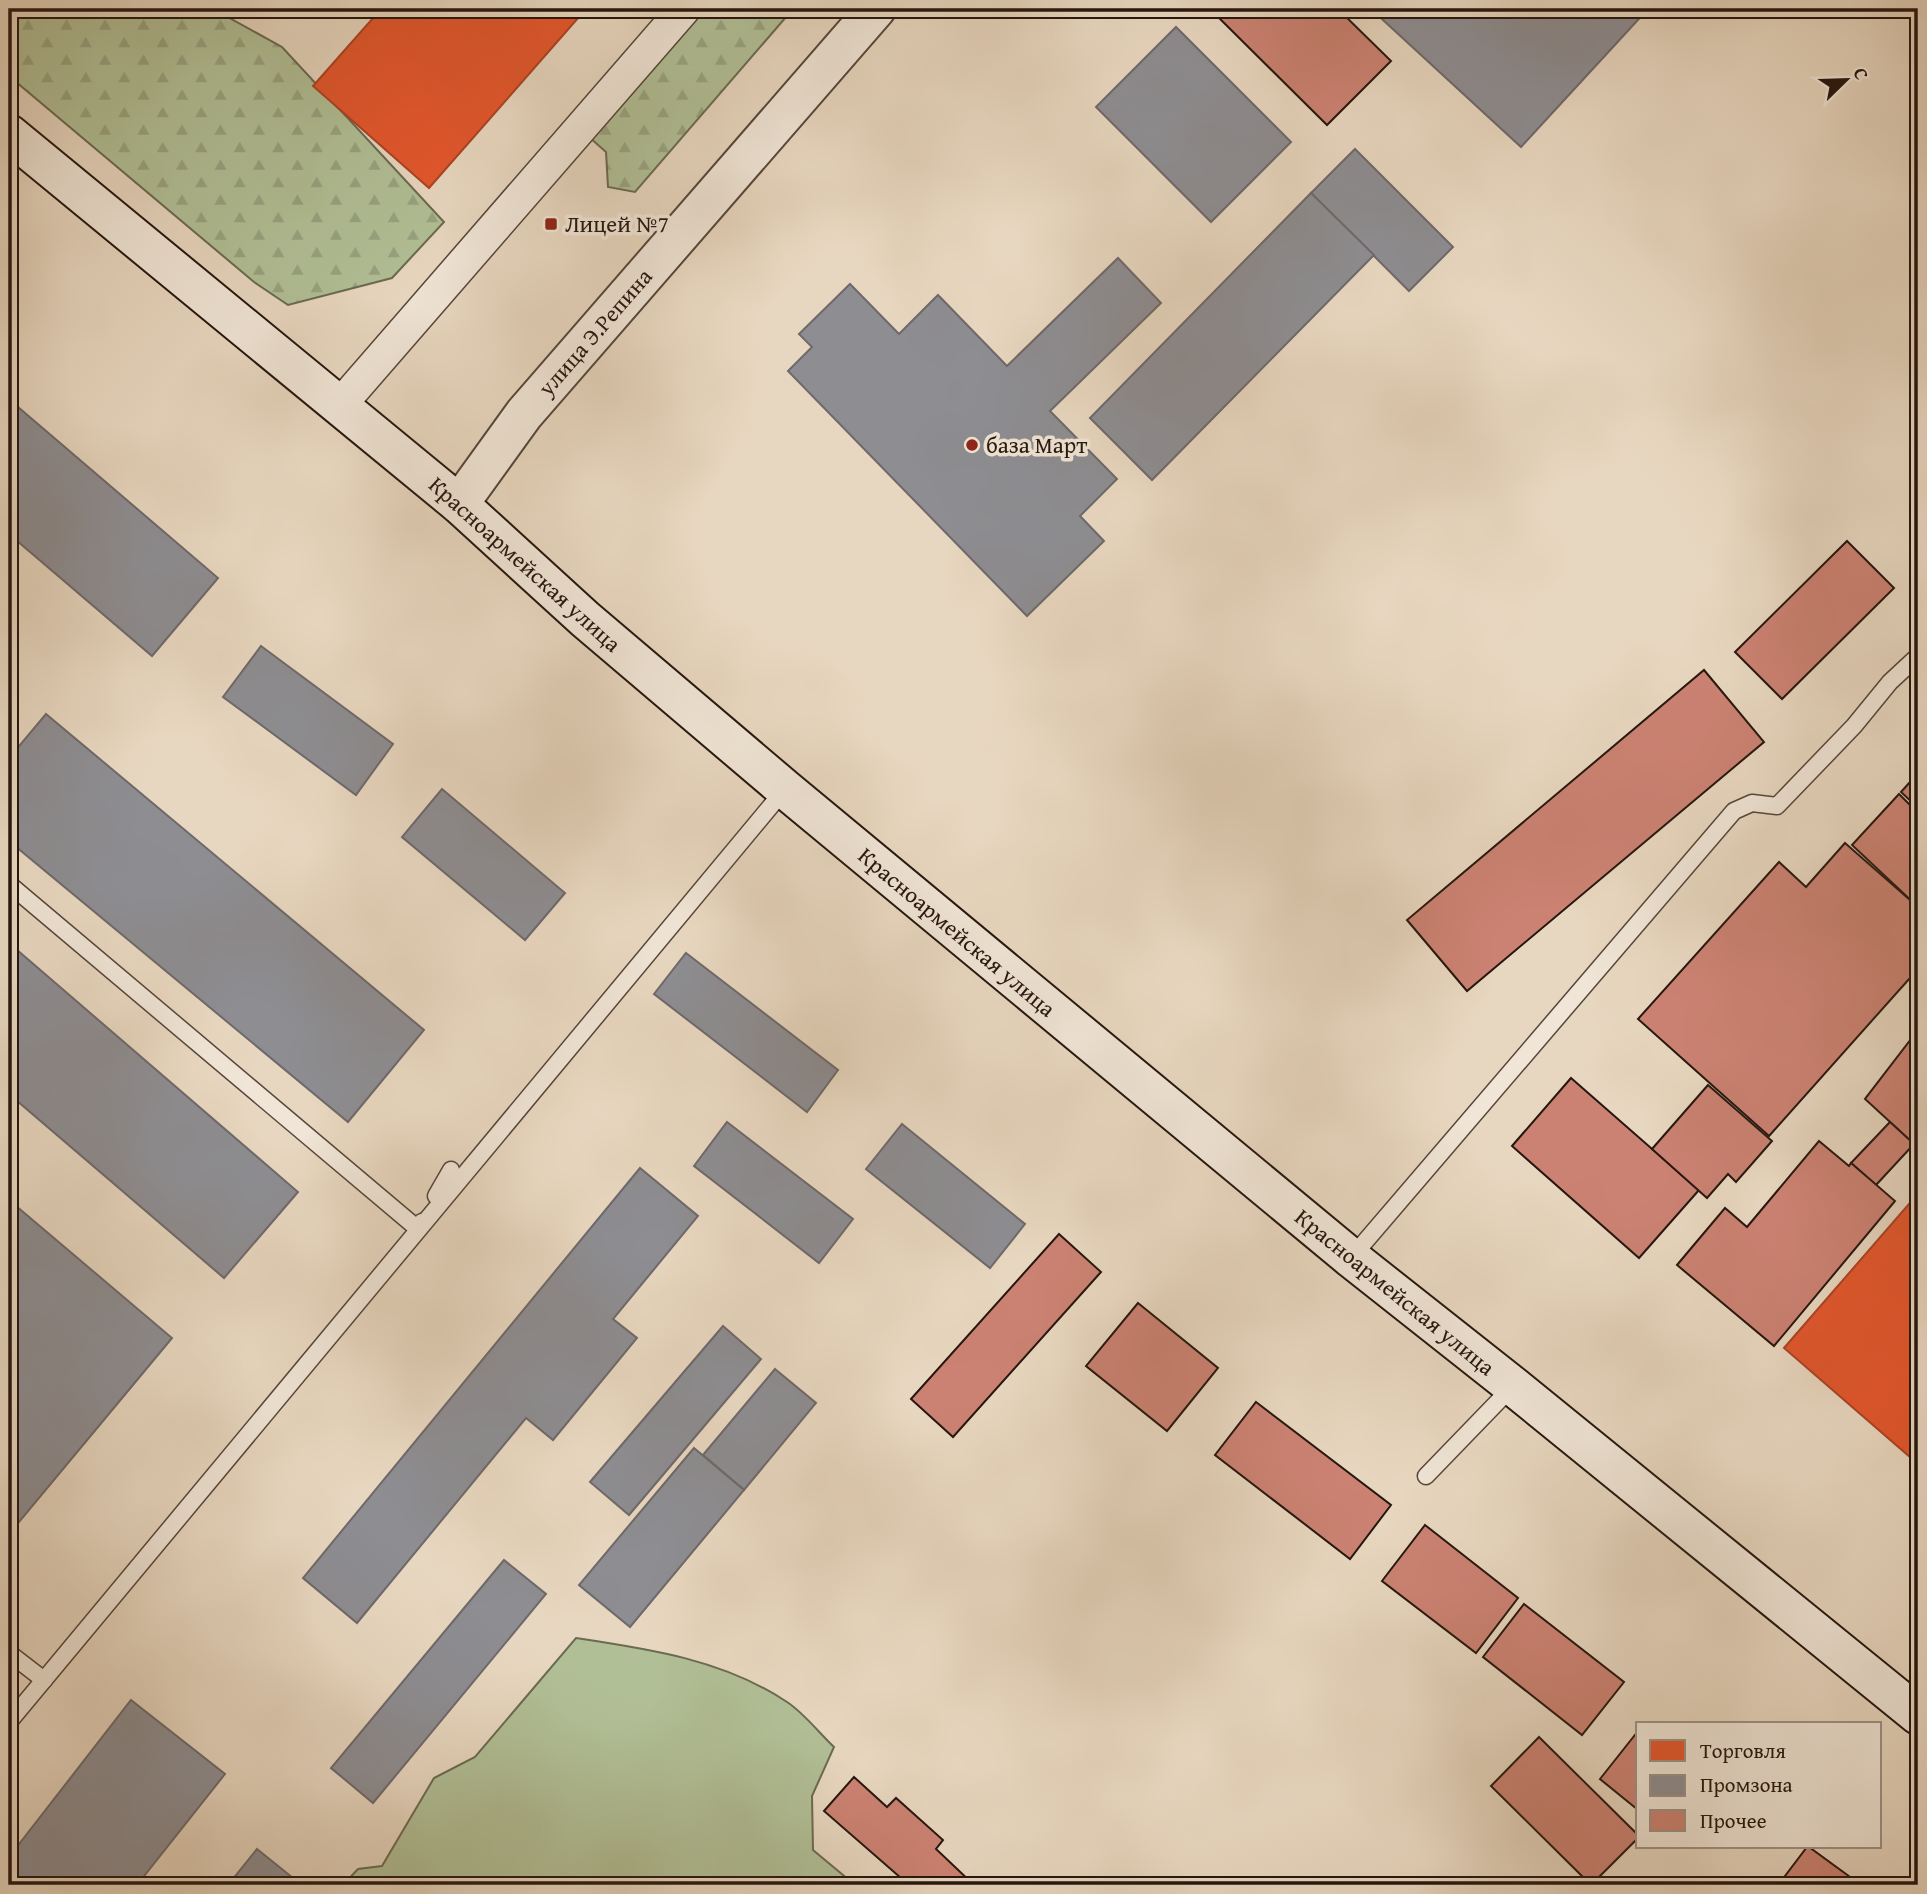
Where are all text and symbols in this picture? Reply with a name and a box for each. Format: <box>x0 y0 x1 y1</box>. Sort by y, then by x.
north arrow <box>1812 46 1882 116</box>
text: С <box>1847 63 1877 84</box>
place label: Лицей №7 <box>565 207 669 240</box>
marker: Лицей №7 <box>543 216 559 232</box>
street label: улица Э.Репина <box>529 260 660 404</box>
place label: база Март <box>986 428 1087 461</box>
marker: база Март <box>964 437 980 453</box>
street label: Красноармейская улица <box>422 468 629 659</box>
street label: Красноармейская улица <box>851 839 1063 1024</box>
street label: Красноармейская улица <box>1288 1200 1502 1383</box>
legend <box>1636 1722 1882 1848</box>
text: Торговля <box>1700 1735 1786 1766</box>
text: Промзона <box>1700 1769 1793 1800</box>
text: Прочее <box>1700 1805 1767 1836</box>

